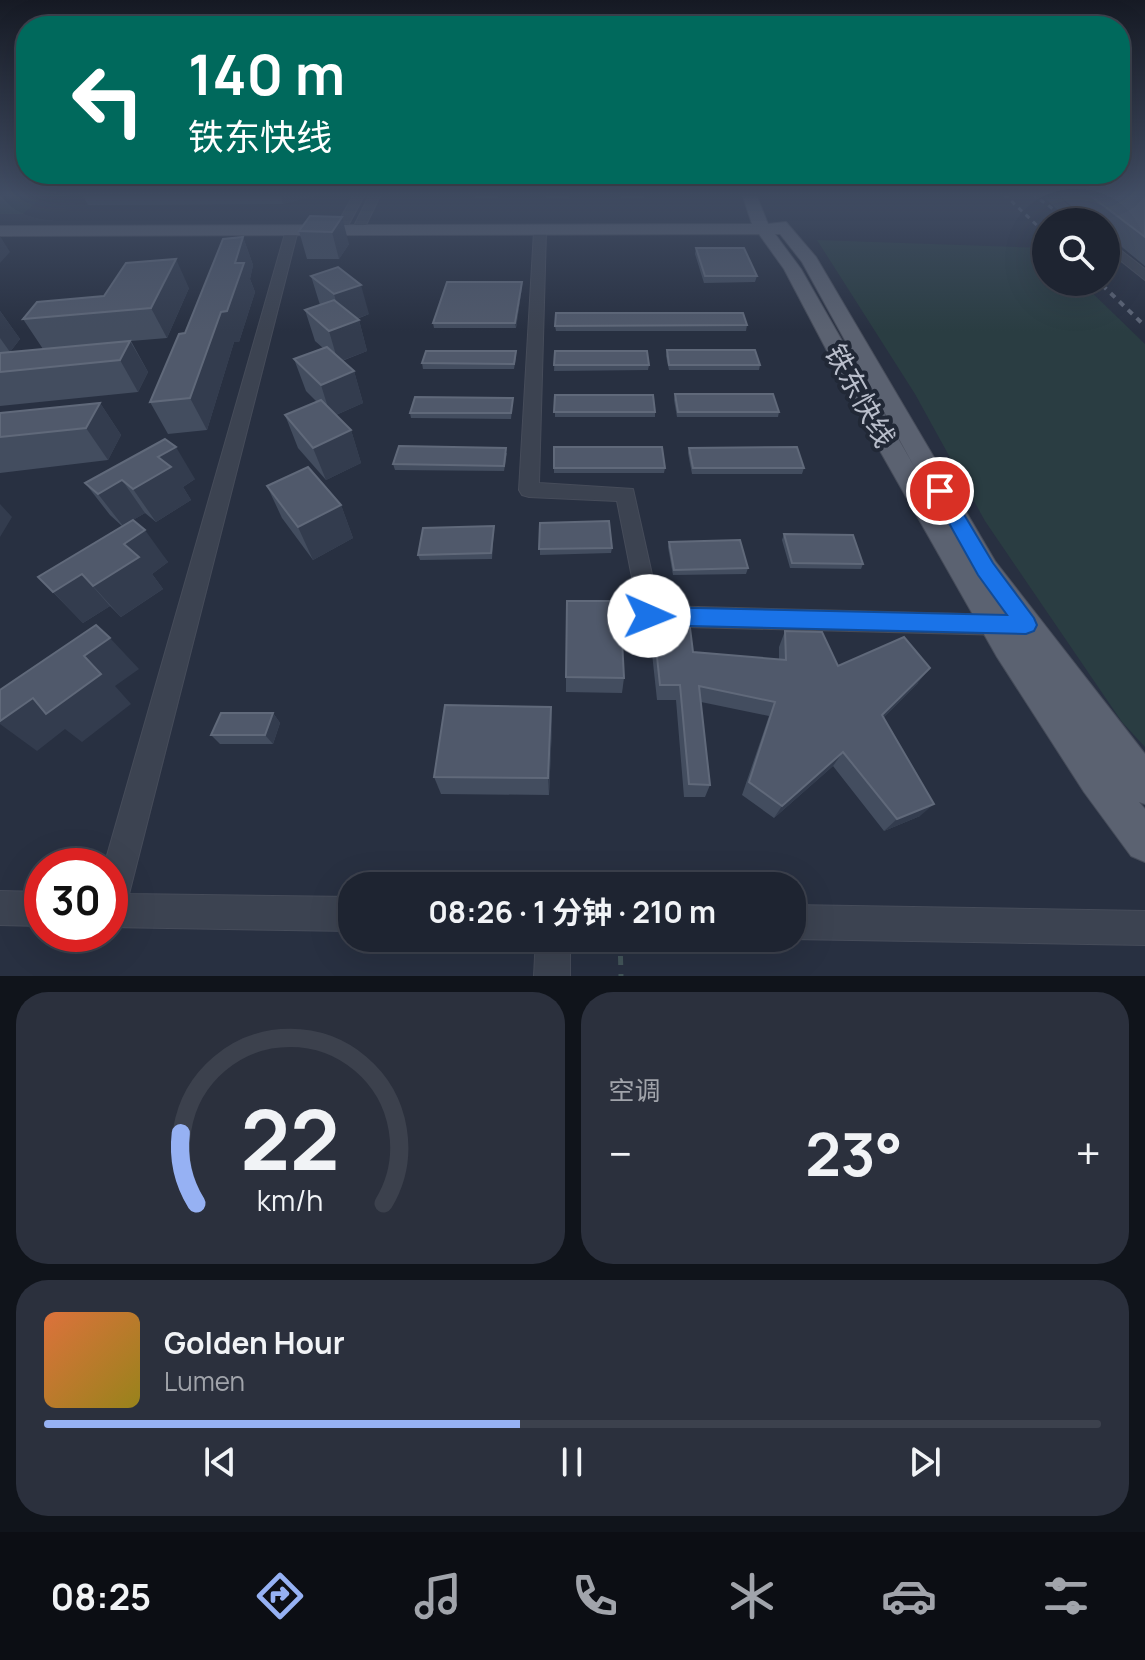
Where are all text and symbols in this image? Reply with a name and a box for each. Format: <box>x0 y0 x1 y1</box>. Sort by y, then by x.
text: 140 m <box>188 35 345 112</box>
icon: left <box>56 48 160 152</box>
text: 铁东快线 <box>188 112 332 161</box>
map controls <box>1032 208 1120 296</box>
button: search <box>1032 208 1120 296</box>
street label: 铁东快线 <box>817 337 905 453</box>
pin <box>906 457 974 525</box>
icon: arrive <box>918 469 962 513</box>
position arrow <box>607 574 691 658</box>
speed limit sign: 30 <box>24 848 128 952</box>
text: 08:26 · 1 分钟 · 210 m <box>428 891 716 932</box>
text: 空调 <box>609 1072 661 1108</box>
text: 22 <box>241 1081 340 1195</box>
text: 23° <box>805 1112 903 1194</box>
text: − <box>609 1123 632 1183</box>
text: + <box>1076 1123 1101 1183</box>
text: km/h <box>257 1181 323 1220</box>
text: Golden Hour <box>164 1322 345 1363</box>
text: Lumen <box>164 1363 245 1399</box>
icon: previous <box>198 1440 242 1484</box>
icon: pause <box>550 1440 594 1484</box>
icon: next <box>903 1440 947 1484</box>
icon: directions <box>252 1568 308 1624</box>
icon: music <box>410 1568 466 1624</box>
icon: phone <box>567 1568 623 1624</box>
icon: climate <box>724 1568 780 1624</box>
icon: car <box>881 1568 937 1624</box>
icon: filters <box>1038 1568 1094 1624</box>
text: 08:25 <box>51 1572 151 1621</box>

